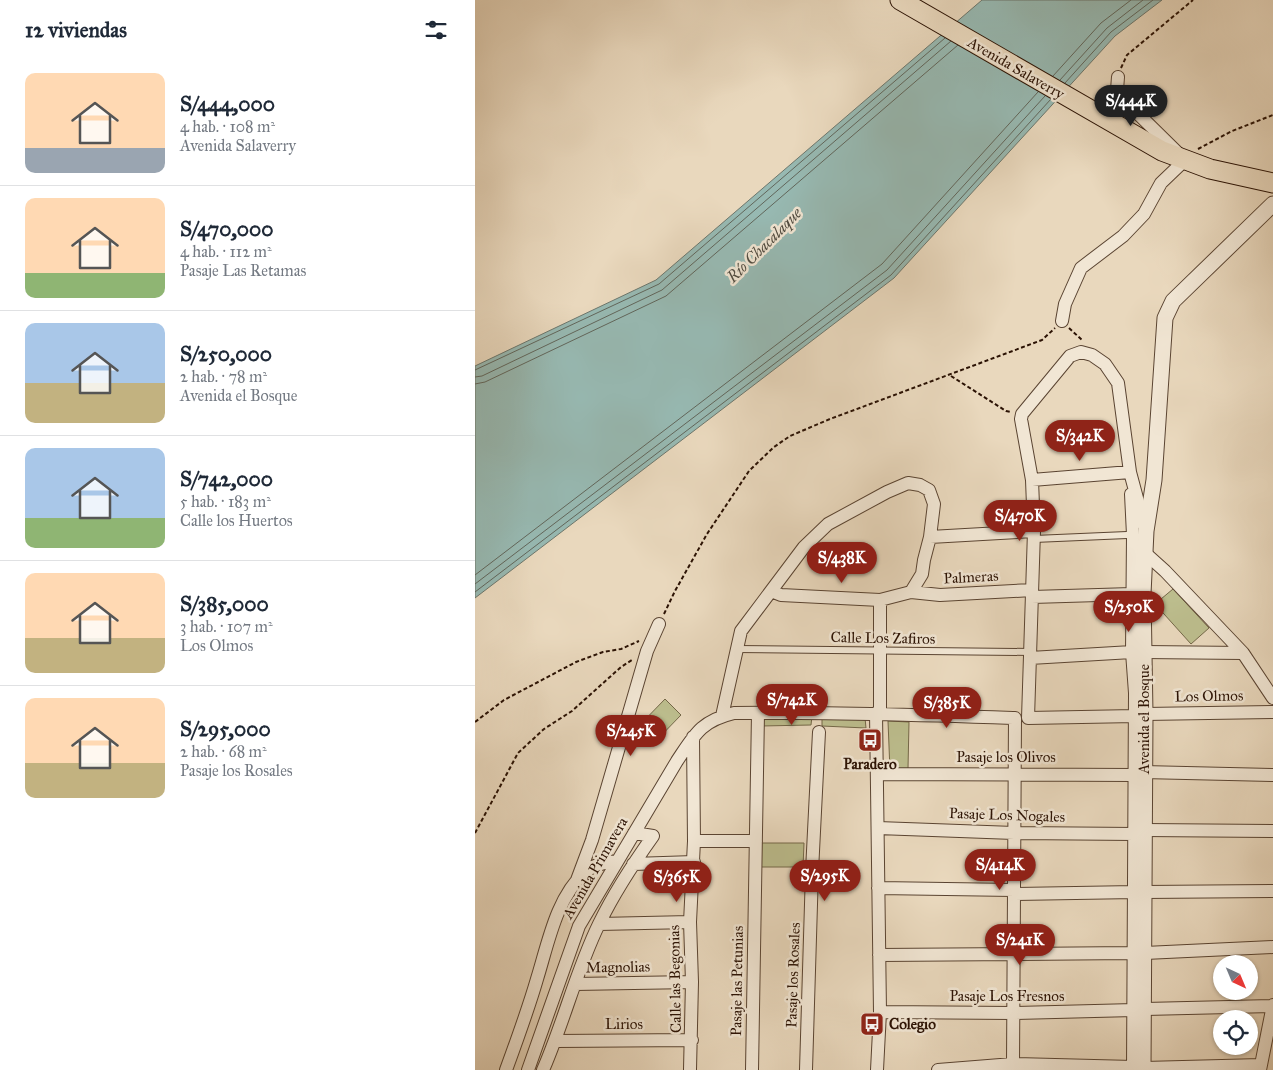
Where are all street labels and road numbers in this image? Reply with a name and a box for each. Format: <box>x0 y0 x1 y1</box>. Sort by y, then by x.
street label: Avenida Salaverry <box>964 33 1068 103</box>
street label: Palmeras <box>943 567 999 587</box>
street label: Calle Los Zafiros <box>831 628 935 648</box>
street label: Avenida el Bosque <box>1135 664 1154 775</box>
street label: Los Olmos <box>1175 686 1243 706</box>
street label: Pasaje los Olivos <box>956 748 1056 766</box>
street label: Pasaje Los Nogales <box>949 804 1065 826</box>
street label: Avenida Primavera <box>558 813 632 923</box>
street label: Pasaje los Rosales <box>782 922 804 1028</box>
street label: Calle las Begonias <box>665 925 685 1033</box>
street label: Pasaje las Petunias <box>727 926 747 1036</box>
street label: Magnolias <box>586 957 650 977</box>
street label: Pasaje Los Fresnos <box>950 987 1065 1005</box>
street label: Lirios <box>605 1015 643 1033</box>

